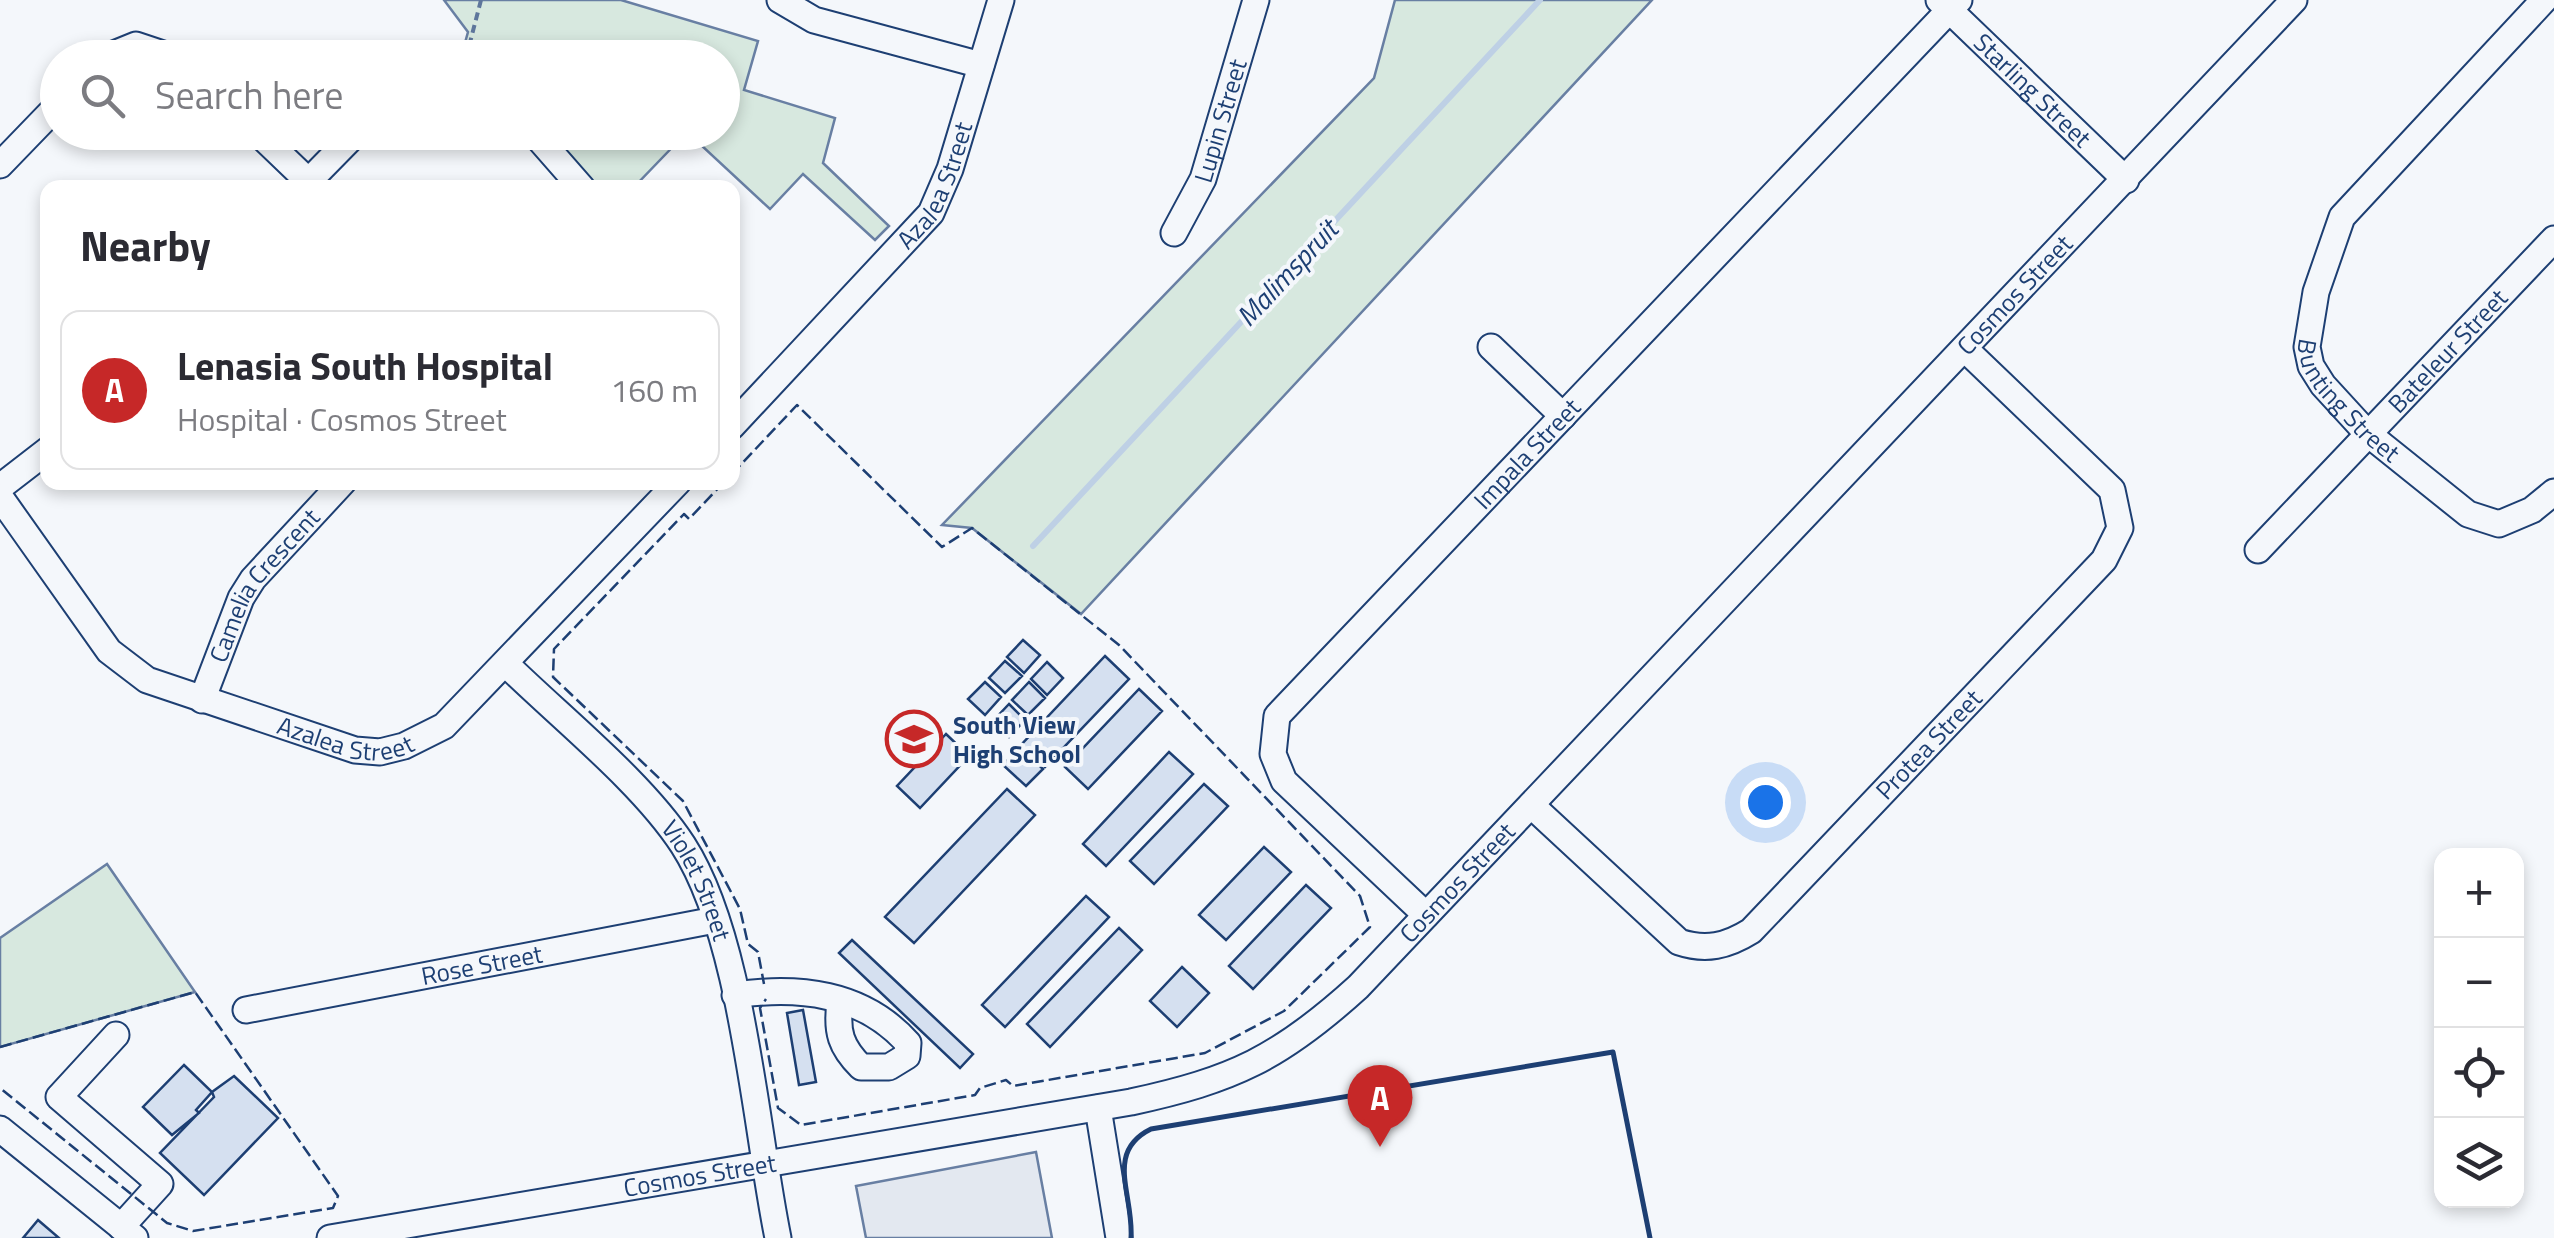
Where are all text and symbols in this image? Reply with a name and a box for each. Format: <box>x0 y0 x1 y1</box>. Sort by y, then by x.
street label: Starling Street <box>1965 24 2100 156</box>
search box <box>40 40 740 150</box>
street label: Lupin Street <box>1184 54 1257 187</box>
text: Search here <box>155 66 343 124</box>
icon: search <box>75 68 130 123</box>
street label: Azalea Street <box>887 117 982 258</box>
water label: Malimspruit <box>1226 207 1350 336</box>
text: Nearby <box>80 213 211 277</box>
street label: Cosmos Street <box>1948 226 2081 364</box>
street label: Bateleur Street <box>2379 280 2517 422</box>
street label: Bunting Street <box>2287 336 2408 472</box>
text: Lenasia South Hospital <box>177 337 553 395</box>
text: A <box>105 366 124 414</box>
text: 160 m <box>610 366 698 414</box>
street label: Impala Street <box>1465 389 1590 518</box>
text: Hospital · Cosmos Street <box>177 395 507 443</box>
street label: Camelia Crescent <box>199 499 329 668</box>
street label: Protea Street <box>1866 680 1991 808</box>
street label: Azalea Street <box>272 706 421 771</box>
place label: South View High School <box>953 706 1081 773</box>
school or university icon: South View High School <box>884 709 944 769</box>
your location <box>1740 777 1791 828</box>
street label: Violet Street <box>652 812 741 946</box>
street label: Cosmos Street <box>1390 813 1524 951</box>
map controls <box>2434 848 2524 1208</box>
button: + <box>2434 848 2524 938</box>
street label: Rose Street <box>418 935 546 995</box>
button: − <box>2434 938 2524 1028</box>
button: locate <box>2434 1028 2524 1118</box>
pin: A <box>1348 1064 1412 1147</box>
button: layers <box>2434 1118 2524 1208</box>
street label: Cosmos Street <box>621 1144 779 1207</box>

